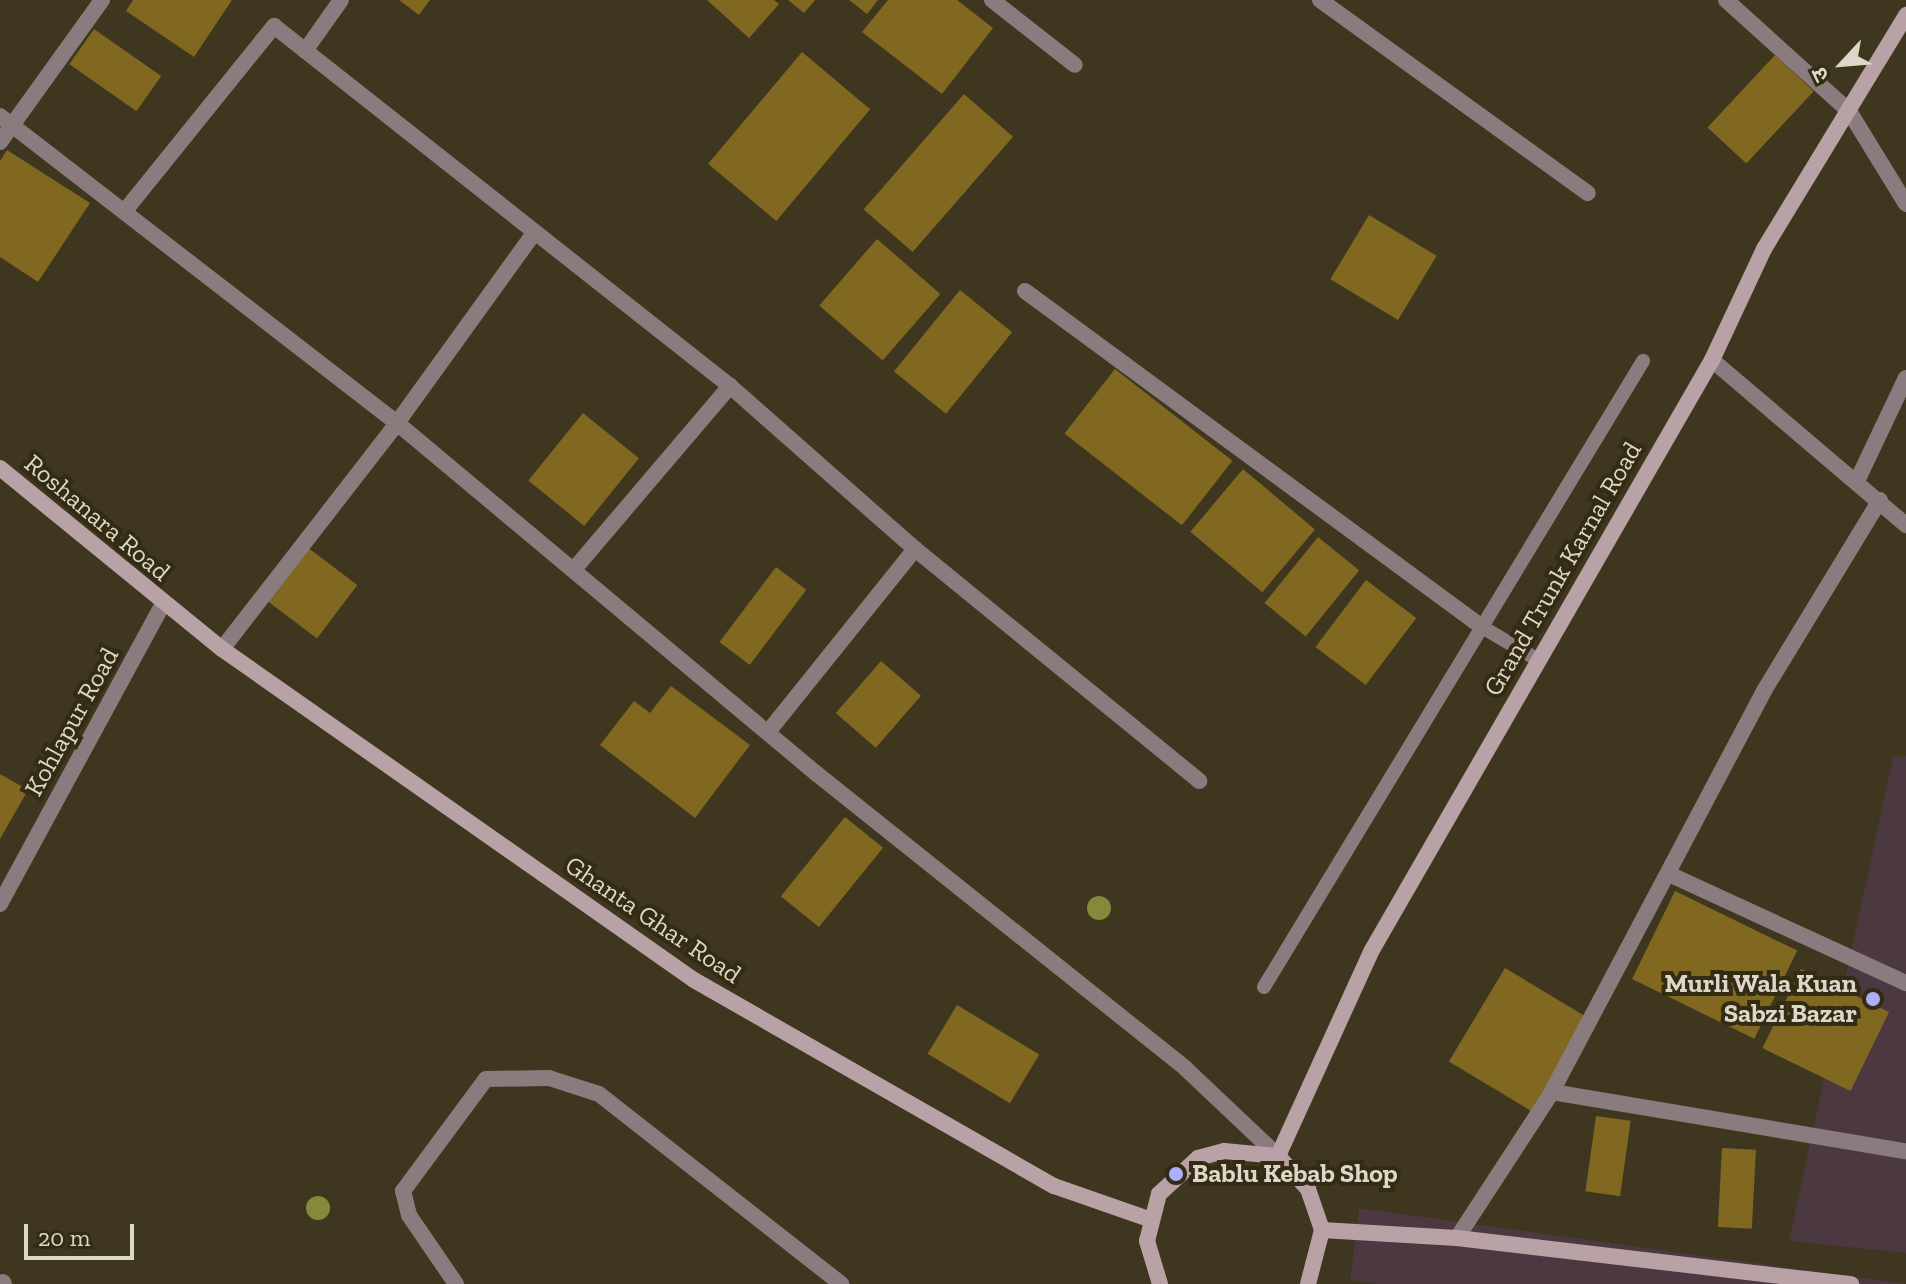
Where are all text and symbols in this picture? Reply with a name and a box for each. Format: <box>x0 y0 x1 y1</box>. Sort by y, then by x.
north arrow <box>1802 24 1882 104</box>
text: उ <box>1805 63 1835 86</box>
street label: Grand Trunk Karnal Road <box>1477 436 1649 702</box>
street label: Roshanara Road <box>18 448 176 588</box>
street label: Kohlapur Road <box>18 642 126 802</box>
street label: Ghanta Ghar Road <box>559 849 747 991</box>
place label: Murli Wala Kuan Sabzi Bazar <box>1664 968 1857 1030</box>
marker: Murli Wala Kuan Sabzi Bazar <box>1864 990 1882 1008</box>
place label: Bablu Kebab Shop <box>1192 1158 1398 1190</box>
marker: Bablu Kebab Shop <box>1167 1165 1185 1183</box>
scale bar <box>28 1208 138 1258</box>
text: 20 m <box>38 1223 90 1252</box>

